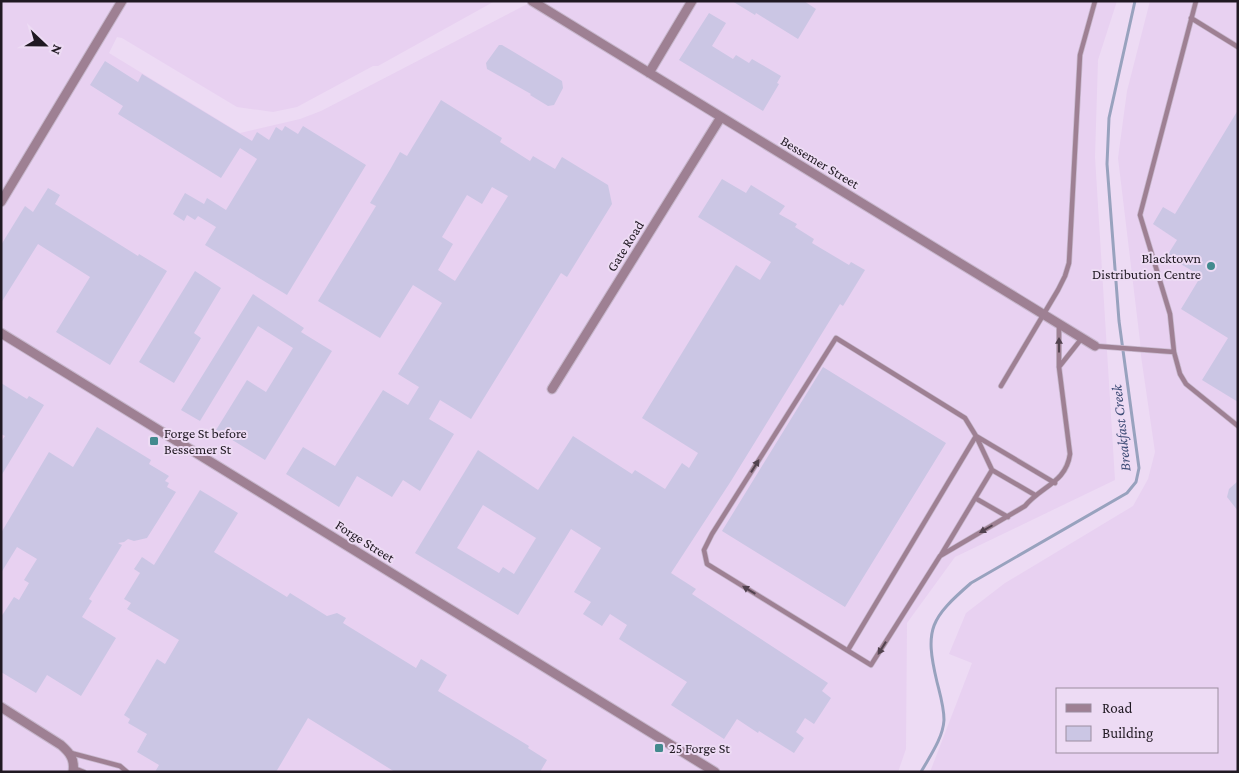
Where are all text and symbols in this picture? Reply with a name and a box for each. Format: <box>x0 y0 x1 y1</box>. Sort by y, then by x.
north arrow <box>20 20 70 70</box>
text: N <box>48 42 66 58</box>
street label: Bessemer Street <box>778 132 862 192</box>
street label: Gate Road <box>603 217 647 274</box>
place label: Blacktown Distribution Centre <box>1092 250 1201 282</box>
marker: Blacktown Distribution Centre <box>1205 260 1217 272</box>
one-way arrow <box>1055 337 1063 353</box>
water label: Breakfast Creek <box>1108 382 1134 472</box>
place label: Forge St before Bessemer St <box>164 425 247 457</box>
marker: Forge St before Bessemer St <box>148 435 160 447</box>
one-way arrow <box>750 459 760 472</box>
street label: Forge Street <box>333 517 398 566</box>
one-way arrow <box>979 525 992 534</box>
one-way arrow <box>743 585 756 594</box>
one-way arrow <box>877 642 886 655</box>
legend <box>1056 688 1219 753</box>
text: Road <box>1102 700 1133 716</box>
text: Building <box>1102 725 1153 742</box>
place label: 25 Forge St <box>669 740 730 756</box>
marker: 25 Forge St <box>653 742 665 754</box>

